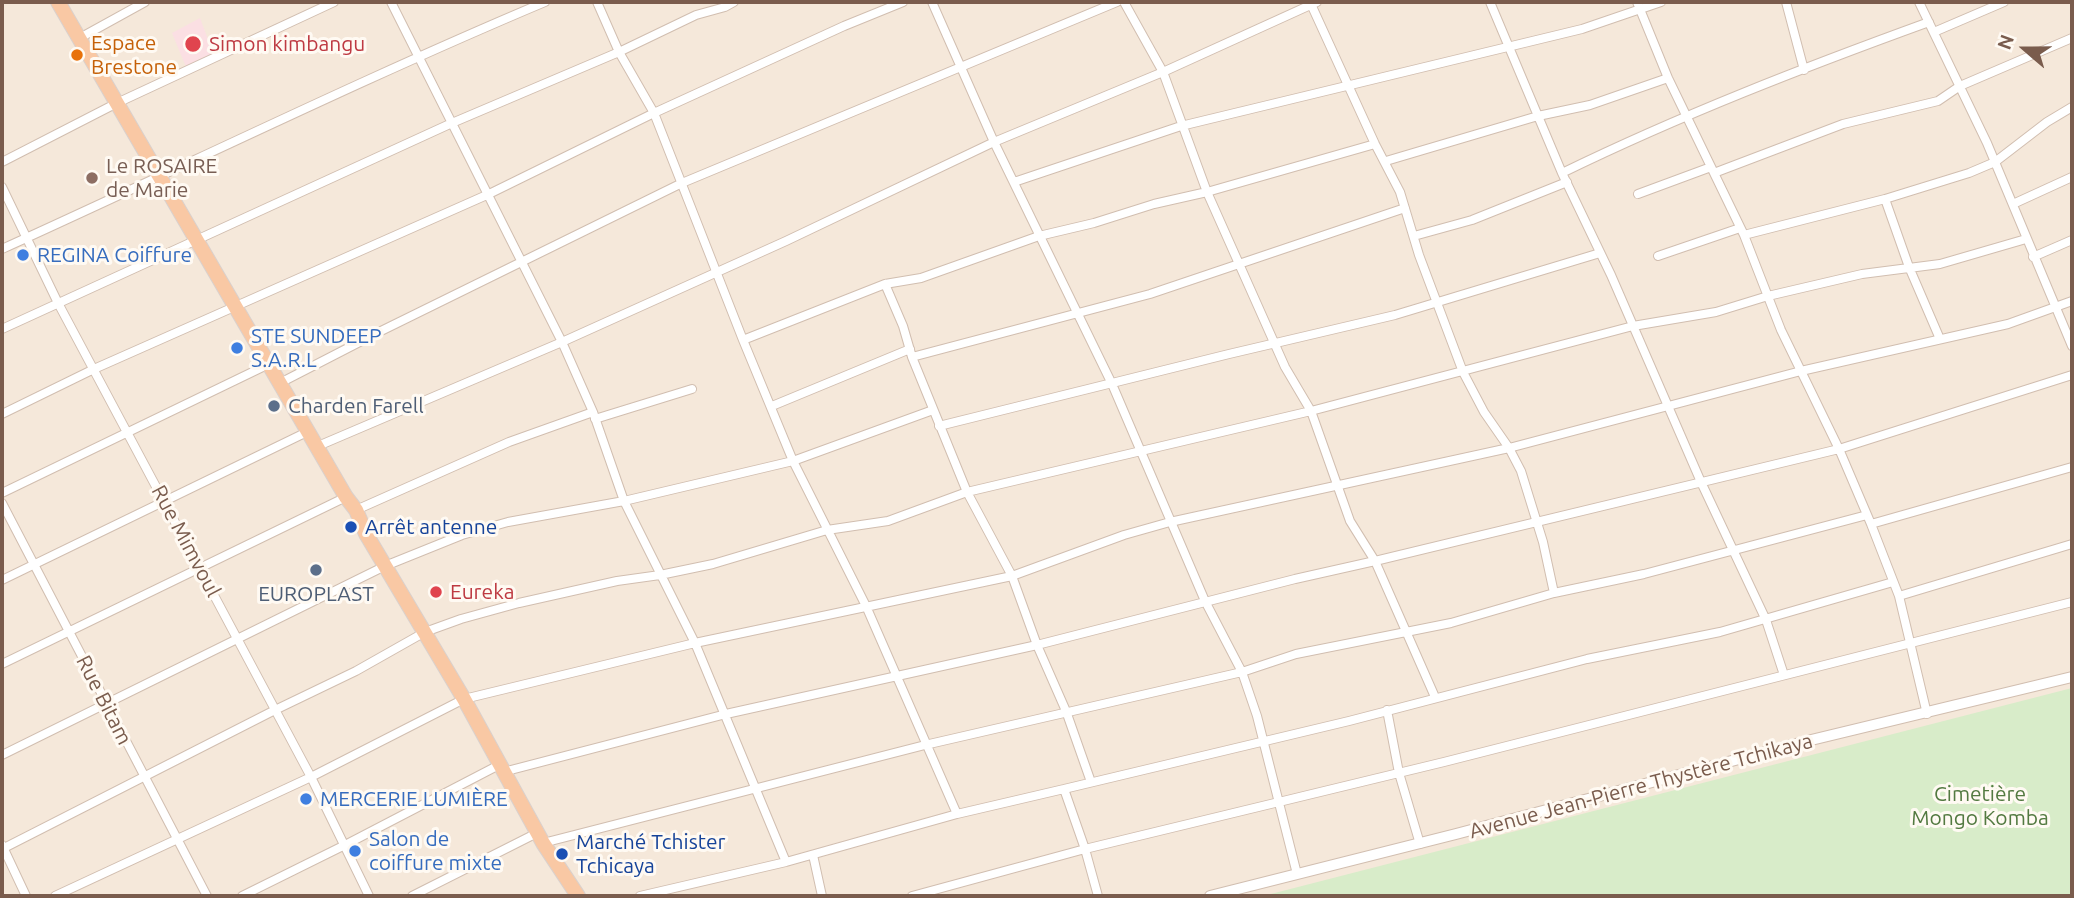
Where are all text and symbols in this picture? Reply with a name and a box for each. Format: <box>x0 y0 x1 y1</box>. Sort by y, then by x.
north arrow <box>1990 14 2060 84</box>
place label: Espace Brestone <box>91 30 177 80</box>
place label: Simon kimbangu <box>209 31 365 57</box>
text: N <box>1993 31 2018 52</box>
marker: Simon kimbangu <box>183 34 203 54</box>
marker: Espace Brestone <box>69 47 85 63</box>
place label: Le ROSAIRE de Marie <box>106 153 217 203</box>
marker: Le ROSAIRE de Marie <box>84 170 100 186</box>
place label: REGINA Coiffure <box>37 242 192 268</box>
marker: REGINA Coiffure <box>15 247 31 263</box>
place label: STE SUNDEEP S.A.R.L <box>251 323 382 373</box>
marker: STE SUNDEEP S.A.R.L <box>229 340 245 356</box>
place label: Charden Farell <box>288 393 424 419</box>
marker: Charden Farell <box>266 398 282 414</box>
street label: Rue Mimvoul <box>146 481 226 601</box>
place label: Arrêt antenne <box>365 514 497 540</box>
marker: Arrêt antenne <box>343 519 359 535</box>
marker: EUROPLAST <box>308 562 324 578</box>
place label: Eureka <box>450 579 515 605</box>
place label: EUROPLAST <box>258 581 374 607</box>
marker: Eureka <box>428 584 444 600</box>
street label: Rue Bitam <box>71 651 137 749</box>
street label: Avenue Jean-Pierre Thystère Tchikaya <box>1467 728 1815 844</box>
park label: Cimetière Mongo Komba <box>1911 781 2049 831</box>
place label: MERCERIE LUMIÈRE <box>320 786 508 812</box>
marker: MERCERIE LUMIÈRE <box>298 791 314 807</box>
place label: Salon de coiffure mixte <box>369 826 502 876</box>
place label: Marché Tchister Tchicaya <box>576 829 726 879</box>
marker: Salon de coiffure mixte <box>347 843 363 859</box>
marker: Marché Tchister Tchicaya <box>554 846 570 862</box>

